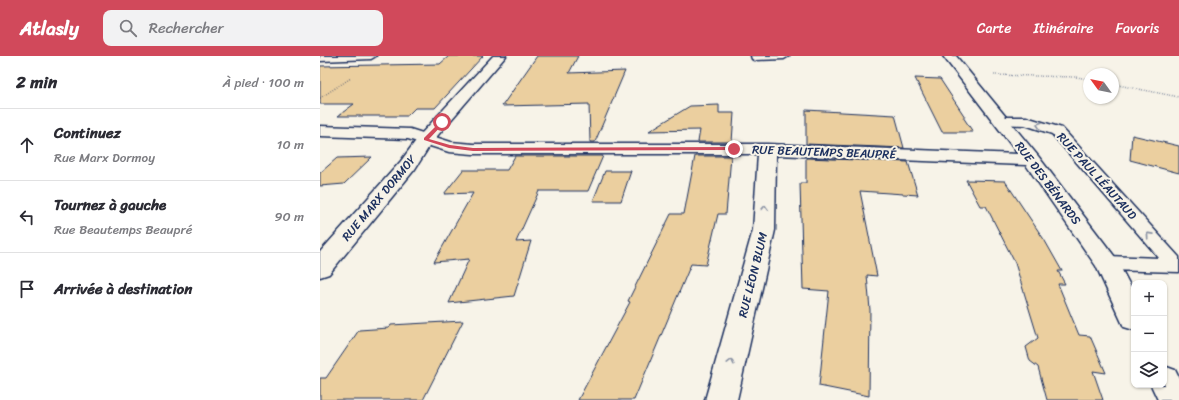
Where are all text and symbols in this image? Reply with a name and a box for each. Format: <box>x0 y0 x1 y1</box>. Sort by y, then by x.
search box <box>103 10 383 46</box>
text: Atlasly <box>20 12 79 45</box>
text: Rechercher <box>149 15 224 41</box>
text: Carte <box>977 16 1012 41</box>
text: Itinéraire <box>1034 16 1093 41</box>
text: Favoris <box>1115 16 1159 41</box>
icon: search <box>117 17 139 39</box>
text: 2 min <box>16 67 57 97</box>
north arrow <box>1083 68 1119 104</box>
text: À pied · 100 m <box>222 71 304 94</box>
route start <box>433 113 451 131</box>
text: Continuez <box>54 120 121 146</box>
one-way arrow <box>1035 121 1042 130</box>
street label: RUE PAUL LÉAUTAUD <box>1051 127 1143 225</box>
text: 10 m <box>277 133 304 156</box>
icon: ahead <box>16 134 38 156</box>
street label: RUE DES BÉNARDS <box>1009 136 1087 230</box>
street label: RUE BEAUTEMPS BEAUPRÉ <box>752 138 898 166</box>
route end <box>725 140 743 158</box>
text: Rue Marx Dormoy <box>54 146 155 169</box>
street label: RUE MARX DORMOY <box>336 149 422 246</box>
text: Tournez à gauche <box>54 192 166 218</box>
text: 90 m <box>274 205 304 228</box>
one-way arrow <box>761 205 769 211</box>
icon: left <box>16 206 38 228</box>
text: Rue Beautemps Beaupré <box>54 218 192 241</box>
street label: RUE LÉON BLUM <box>732 230 774 320</box>
one-way arrow <box>1147 232 1154 239</box>
text: Arrivée à destination <box>54 276 192 302</box>
icon: arrive <box>16 278 38 300</box>
map controls <box>1131 280 1167 388</box>
button: + <box>1131 280 1167 316</box>
button: − <box>1131 316 1167 352</box>
button: layers <box>1131 352 1167 388</box>
one-way arrow <box>726 359 735 366</box>

